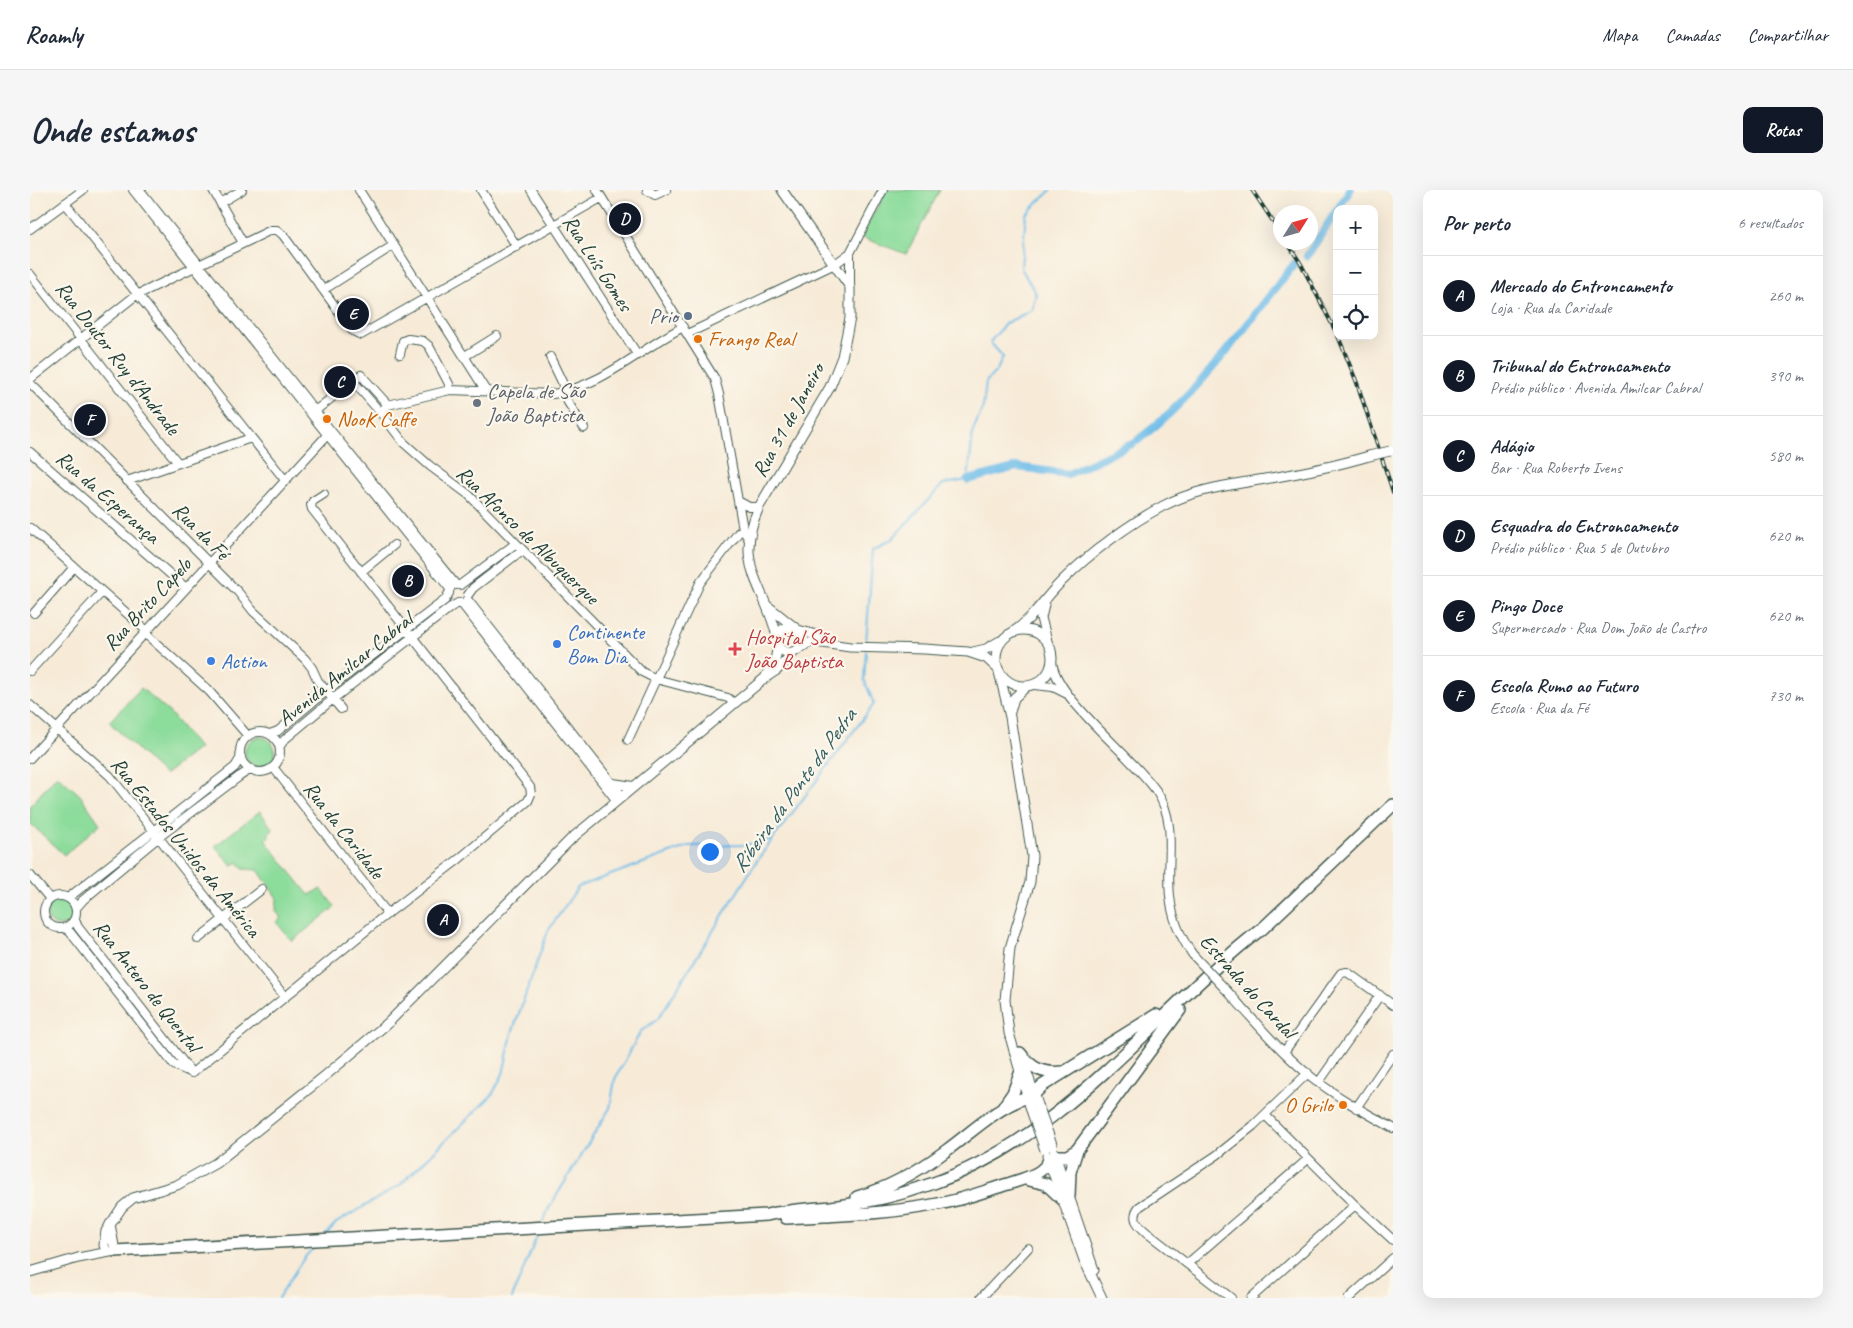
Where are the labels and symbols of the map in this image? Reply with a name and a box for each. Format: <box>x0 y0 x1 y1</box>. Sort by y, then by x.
pin: D <box>609 200 641 238</box>
north arrow <box>1273 205 1318 250</box>
street label: Rua Luís Gomes <box>557 210 640 317</box>
street label: Rua Doutor Ruy d'Andrade <box>50 276 187 441</box>
pin: E <box>337 295 369 333</box>
place label: Prio <box>649 303 681 329</box>
marker: Prio <box>682 310 694 322</box>
place label: Frango Real <box>708 326 797 352</box>
marker: Frango Real <box>692 333 704 345</box>
street label: Rua 31 de Janeiro <box>746 356 831 481</box>
pin: C <box>324 363 356 401</box>
place label: Capela de São João Baptista <box>486 378 587 428</box>
marker: Capela de São João Baptista <box>471 397 483 409</box>
pin: F <box>74 401 106 439</box>
place label: NooK Caffe <box>337 406 418 432</box>
marker: NooK Caffe <box>321 413 333 425</box>
street label: Rua da Esperança <box>51 445 167 550</box>
street label: Rua Afonso de Albuquerque <box>451 460 606 611</box>
street label: Rua da Fé <box>167 497 237 567</box>
street label: Rua Brito Capelo <box>97 551 198 656</box>
pin: B <box>392 562 424 600</box>
street label: Avenida Amilcar Cabral <box>272 604 420 731</box>
place label: Continente Bom Dia <box>567 619 646 669</box>
place label: Hospital São João Baptista <box>745 624 845 674</box>
marker: Continente Bom Dia <box>551 638 563 650</box>
marker: Hospital São João Baptista <box>728 642 742 656</box>
place label: Action <box>221 648 268 674</box>
marker: Action <box>205 655 217 667</box>
water label: Ribeira da Ponte da Pedra <box>725 701 864 878</box>
street label: Rua Estados Unidos da América <box>105 752 268 943</box>
street label: Rua da Caridade <box>298 776 391 886</box>
your location <box>697 839 723 865</box>
pin: A <box>427 901 459 939</box>
street label: Rua Antero de Quental <box>88 915 208 1059</box>
street label: Estrada do Cardal <box>1194 928 1304 1046</box>
place label: O Grilo <box>1285 1092 1336 1118</box>
marker: O Grilo <box>1337 1099 1349 1111</box>

